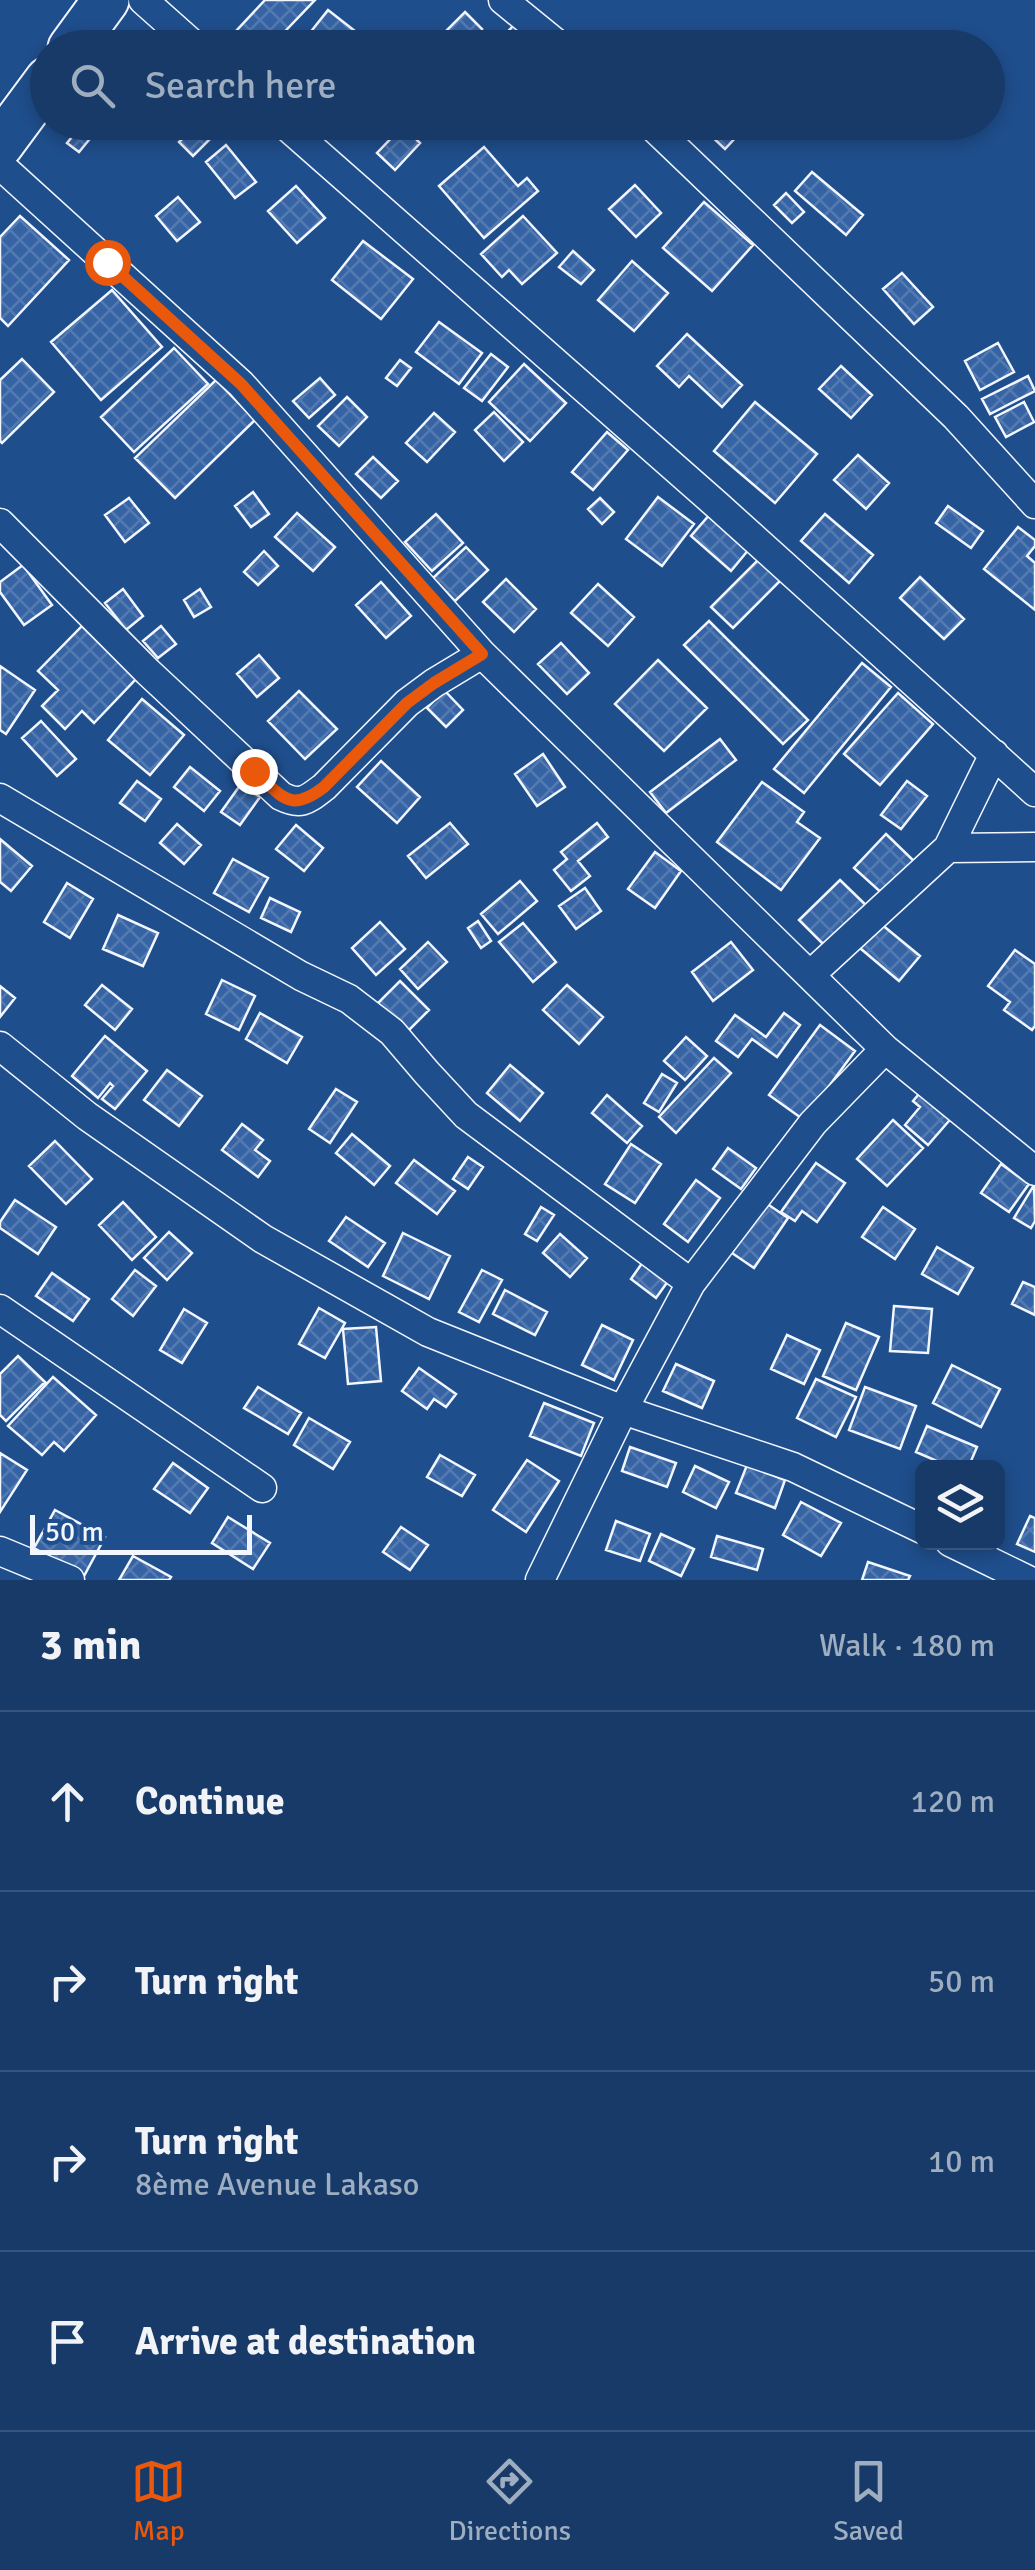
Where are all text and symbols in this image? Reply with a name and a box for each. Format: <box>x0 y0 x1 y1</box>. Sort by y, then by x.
search box <box>30 30 1005 140</box>
icon: search <box>65 58 120 113</box>
text: Search here <box>145 62 337 109</box>
route start <box>85 240 131 286</box>
route end <box>232 749 278 795</box>
map controls <box>915 1460 1005 1550</box>
button: layers <box>915 1460 1005 1550</box>
scale bar <box>30 1510 252 1554</box>
text: 50 m <box>45 1515 104 1549</box>
text: 3 min <box>40 1620 141 1671</box>
text: Walk · 180 m <box>819 1626 995 1665</box>
icon: ahead <box>40 1774 95 1829</box>
text: Continue <box>135 1778 285 1825</box>
text: 120 m <box>911 1782 995 1821</box>
icon: right <box>40 1954 95 2009</box>
text: Turn right <box>135 1958 299 2005</box>
text: 50 m <box>928 1962 995 2001</box>
text: Turn right <box>135 2118 299 2165</box>
icon: right <box>40 2134 95 2189</box>
text: 10 m <box>928 2142 995 2181</box>
text: 8ème Avenue Lakaso <box>135 2165 420 2204</box>
icon: arrive <box>40 2314 95 2369</box>
text: Arrive at destination <box>135 2318 476 2365</box>
tab: Map <box>131 2454 186 2548</box>
tab: Directions <box>449 2454 571 2548</box>
tab: Saved <box>833 2454 904 2548</box>

